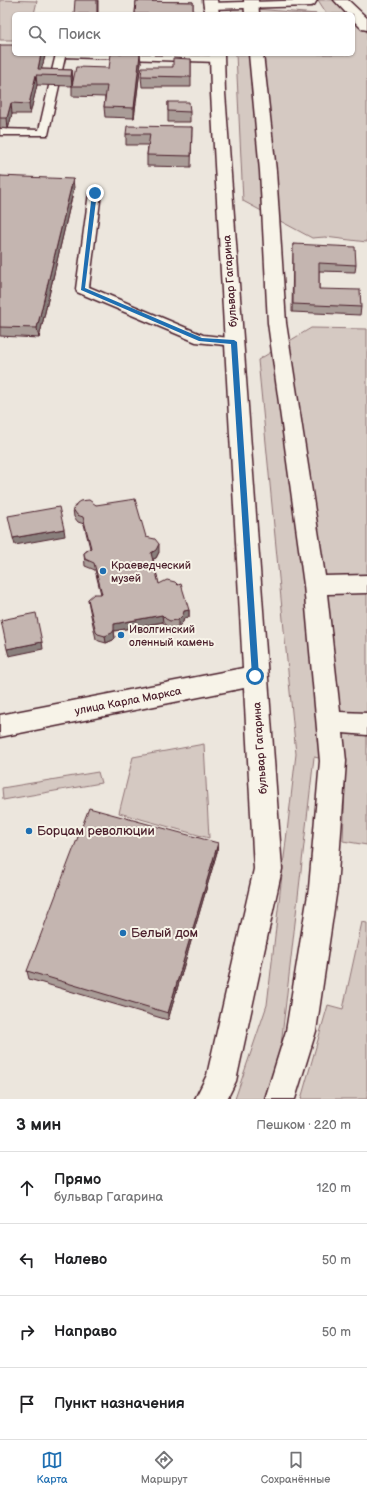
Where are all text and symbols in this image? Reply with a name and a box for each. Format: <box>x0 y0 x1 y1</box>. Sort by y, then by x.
search box <box>12 12 355 56</box>
icon: search <box>26 23 48 45</box>
text: Поиск <box>58 25 101 44</box>
route end <box>86 184 104 202</box>
street label: бульвар Гагарина <box>220 234 240 328</box>
place label: Краеведческий музей <box>111 559 191 585</box>
marker: Краеведческий музей <box>98 566 108 576</box>
place label: Иволгинский оленный камень <box>129 623 214 649</box>
marker: Иволгинский оленный камень <box>116 630 126 640</box>
route start <box>246 667 264 685</box>
street label: улица Карла Маркса <box>74 684 183 718</box>
street label: бульвар Гагарина <box>250 701 270 795</box>
place label: Борцам революции <box>37 823 155 839</box>
marker: Борцам революции <box>24 826 34 836</box>
place label: Белый дом <box>131 925 198 941</box>
marker: Белый дом <box>118 928 128 938</box>
text: 3 мин <box>16 1115 61 1135</box>
text: Пешком · 220 m <box>256 1117 351 1133</box>
text: Прямо <box>54 1170 101 1189</box>
icon: ahead <box>16 1177 38 1199</box>
text: 120 m <box>316 1180 351 1196</box>
text: бульвар Гагарина <box>54 1189 163 1205</box>
icon: left <box>16 1249 38 1271</box>
text: Налево <box>54 1250 107 1269</box>
text: 50 m <box>322 1252 351 1268</box>
icon: right <box>16 1321 38 1343</box>
text: Направо <box>54 1322 117 1341</box>
text: 50 m <box>322 1324 351 1340</box>
icon: arrive <box>16 1393 38 1415</box>
text: Пункт назначения <box>54 1394 185 1413</box>
tab: Карта <box>37 1449 68 1486</box>
tab: Маршрут <box>141 1449 188 1486</box>
tab: Сохранённые <box>261 1449 330 1486</box>

